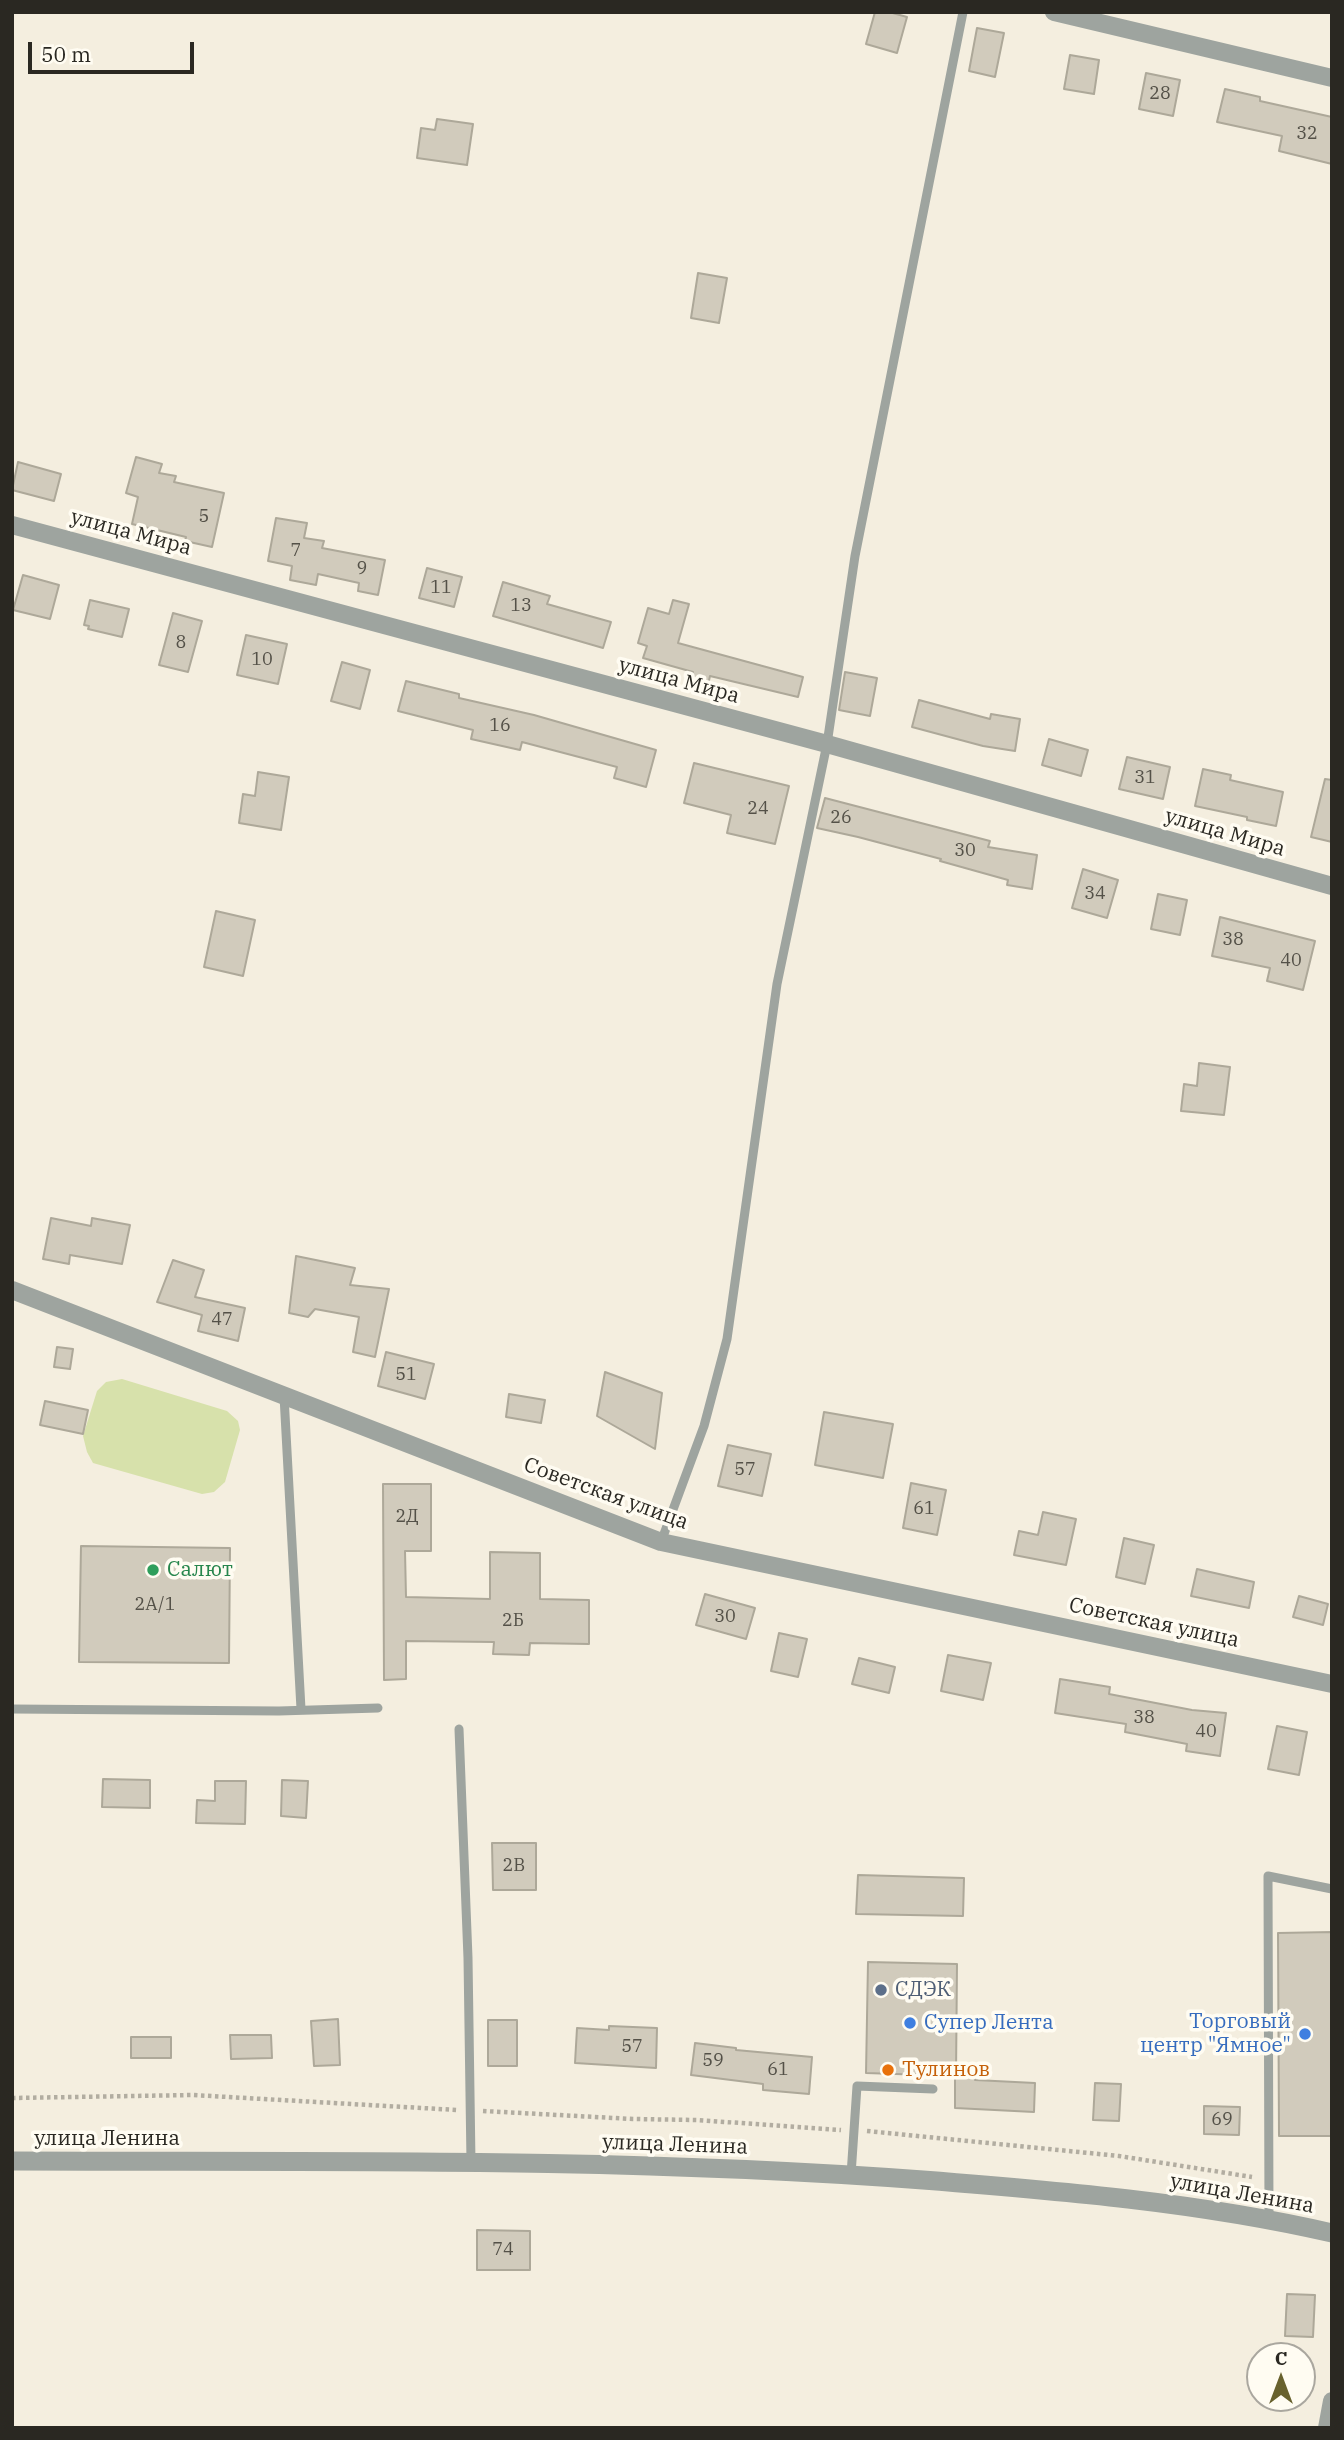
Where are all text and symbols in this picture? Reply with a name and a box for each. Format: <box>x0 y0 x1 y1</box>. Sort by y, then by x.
scale bar <box>32 28 198 72</box>
text: 50 m <box>41 40 91 68</box>
house number: 28 <box>1149 83 1171 105</box>
house number: 32 <box>1296 123 1318 145</box>
street label: улица Мира <box>68 505 194 561</box>
house number: 5 <box>199 506 209 528</box>
house number: 7 <box>291 540 301 562</box>
house number: 9 <box>357 558 367 580</box>
house number: 11 <box>430 577 452 599</box>
house number: 13 <box>510 595 532 617</box>
house number: 8 <box>176 632 186 654</box>
house number: 10 <box>251 649 273 671</box>
street label: улица Мира <box>616 653 742 709</box>
house number: 16 <box>489 715 511 737</box>
house number: 31 <box>1134 767 1156 789</box>
house number: 24 <box>747 798 769 820</box>
street label: улица Мира <box>1162 804 1288 862</box>
house number: 26 <box>830 807 852 829</box>
house number: 30 <box>954 840 976 862</box>
house number: 34 <box>1084 883 1106 905</box>
house number: 38 <box>1222 929 1244 951</box>
house number: 40 <box>1280 950 1302 972</box>
house number: 47 <box>211 1309 233 1331</box>
house number: 51 <box>395 1364 417 1386</box>
street label: Советская улица <box>520 1453 692 1535</box>
house number: 57 <box>734 1459 756 1481</box>
house number: 61 <box>913 1498 935 1520</box>
house number: 2Д <box>395 1506 419 1528</box>
place label: Салют <box>167 1557 233 1583</box>
marker: Салют <box>145 1562 161 1578</box>
street label: Советская улица <box>1067 1593 1241 1653</box>
house number: 2А/1 <box>135 1594 175 1616</box>
house number: 30 <box>714 1606 736 1628</box>
house number: 2Б <box>502 1610 524 1632</box>
house number: 38 <box>1133 1707 1155 1729</box>
house number: 40 <box>1195 1721 1217 1743</box>
house number: 2В <box>503 1855 525 1877</box>
place label: СДЭК <box>895 1977 951 2003</box>
marker: СДЭК <box>873 1982 889 1998</box>
place label: Торговый центр "Ямное" <box>1140 2009 1291 2059</box>
place label: Супер Лента <box>924 2010 1054 2036</box>
marker: Супер Лента <box>902 2015 918 2031</box>
marker: Торговый центр "Ямное" <box>1297 2026 1313 2042</box>
house number: 57 <box>621 2036 643 2058</box>
house number: 59 <box>702 2050 724 2072</box>
place label: Тулинов <box>902 2057 990 2083</box>
house number: 61 <box>767 2059 789 2081</box>
marker: Тулинов <box>880 2062 896 2078</box>
house number: 69 <box>1211 2109 1233 2131</box>
street label: улица Ленина <box>34 2126 180 2152</box>
street label: улица Ленина <box>602 2130 748 2160</box>
street label: улица Ленина <box>1168 2169 1316 2219</box>
house number: 74 <box>492 2239 514 2261</box>
north arrow <box>1246 2342 1316 2412</box>
text: С <box>1275 2346 1287 2370</box>

